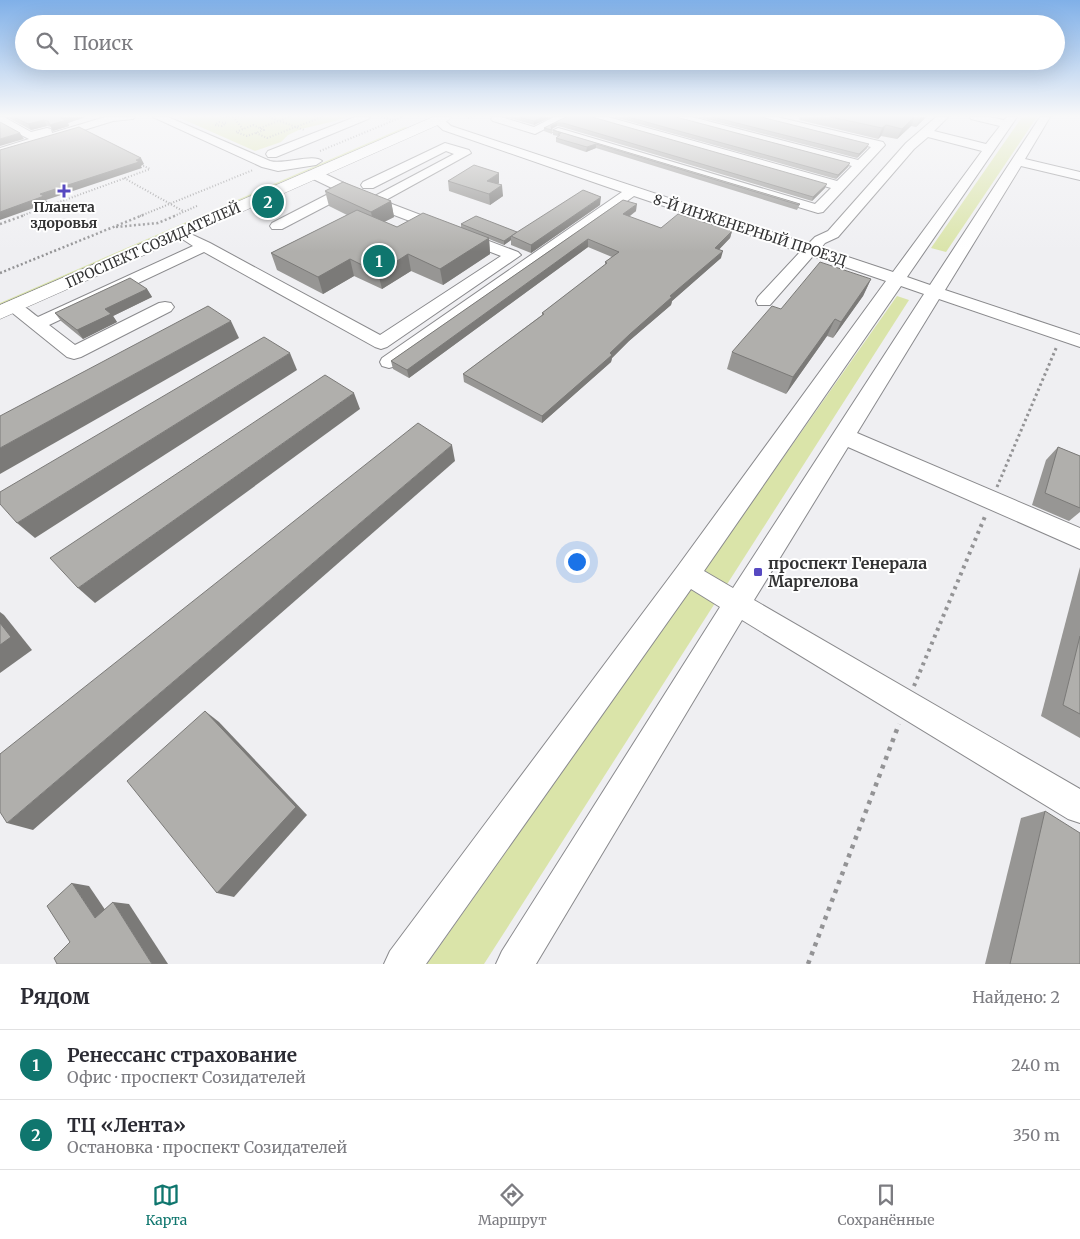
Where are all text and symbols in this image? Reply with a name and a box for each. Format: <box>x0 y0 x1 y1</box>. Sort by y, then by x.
search box <box>15 15 1065 70</box>
icon: search <box>33 29 61 57</box>
text: Поиск <box>73 31 133 55</box>
pin: 2 <box>252 183 284 221</box>
marker: Планета здоровья <box>58 185 70 197</box>
street label: 8-Й ИНЖЕНЕРНЫЙ ПРОЕЗД <box>651 190 849 270</box>
place label: Планета здоровья <box>31 198 98 232</box>
street label: ПРОСПЕКТ СОЗИДАТЕЛЕЙ <box>63 198 243 292</box>
pin: 1 <box>363 242 395 280</box>
your location <box>564 549 590 575</box>
place label: проспект Генерала Маргелова <box>768 553 927 591</box>
marker: проспект Генерала Маргелова <box>752 566 764 578</box>
text: Рядом <box>20 983 90 1010</box>
text: Найдено: 2 <box>972 987 1060 1007</box>
text: Ренессанс страхование <box>67 1043 297 1067</box>
text: 1 <box>32 1055 40 1075</box>
text: 240 m <box>1011 1055 1060 1075</box>
text: Офис · проспект Созидателей <box>67 1067 306 1087</box>
text: ТЦ «Лента» <box>67 1113 186 1137</box>
text: 2 <box>31 1125 41 1145</box>
text: 350 m <box>1013 1125 1060 1145</box>
text: Остановка · проспект Созидателей <box>67 1137 347 1157</box>
tab: Карта <box>145 1181 187 1229</box>
tab: Маршрут <box>478 1181 547 1229</box>
tab: Сохранённые <box>838 1181 935 1229</box>

